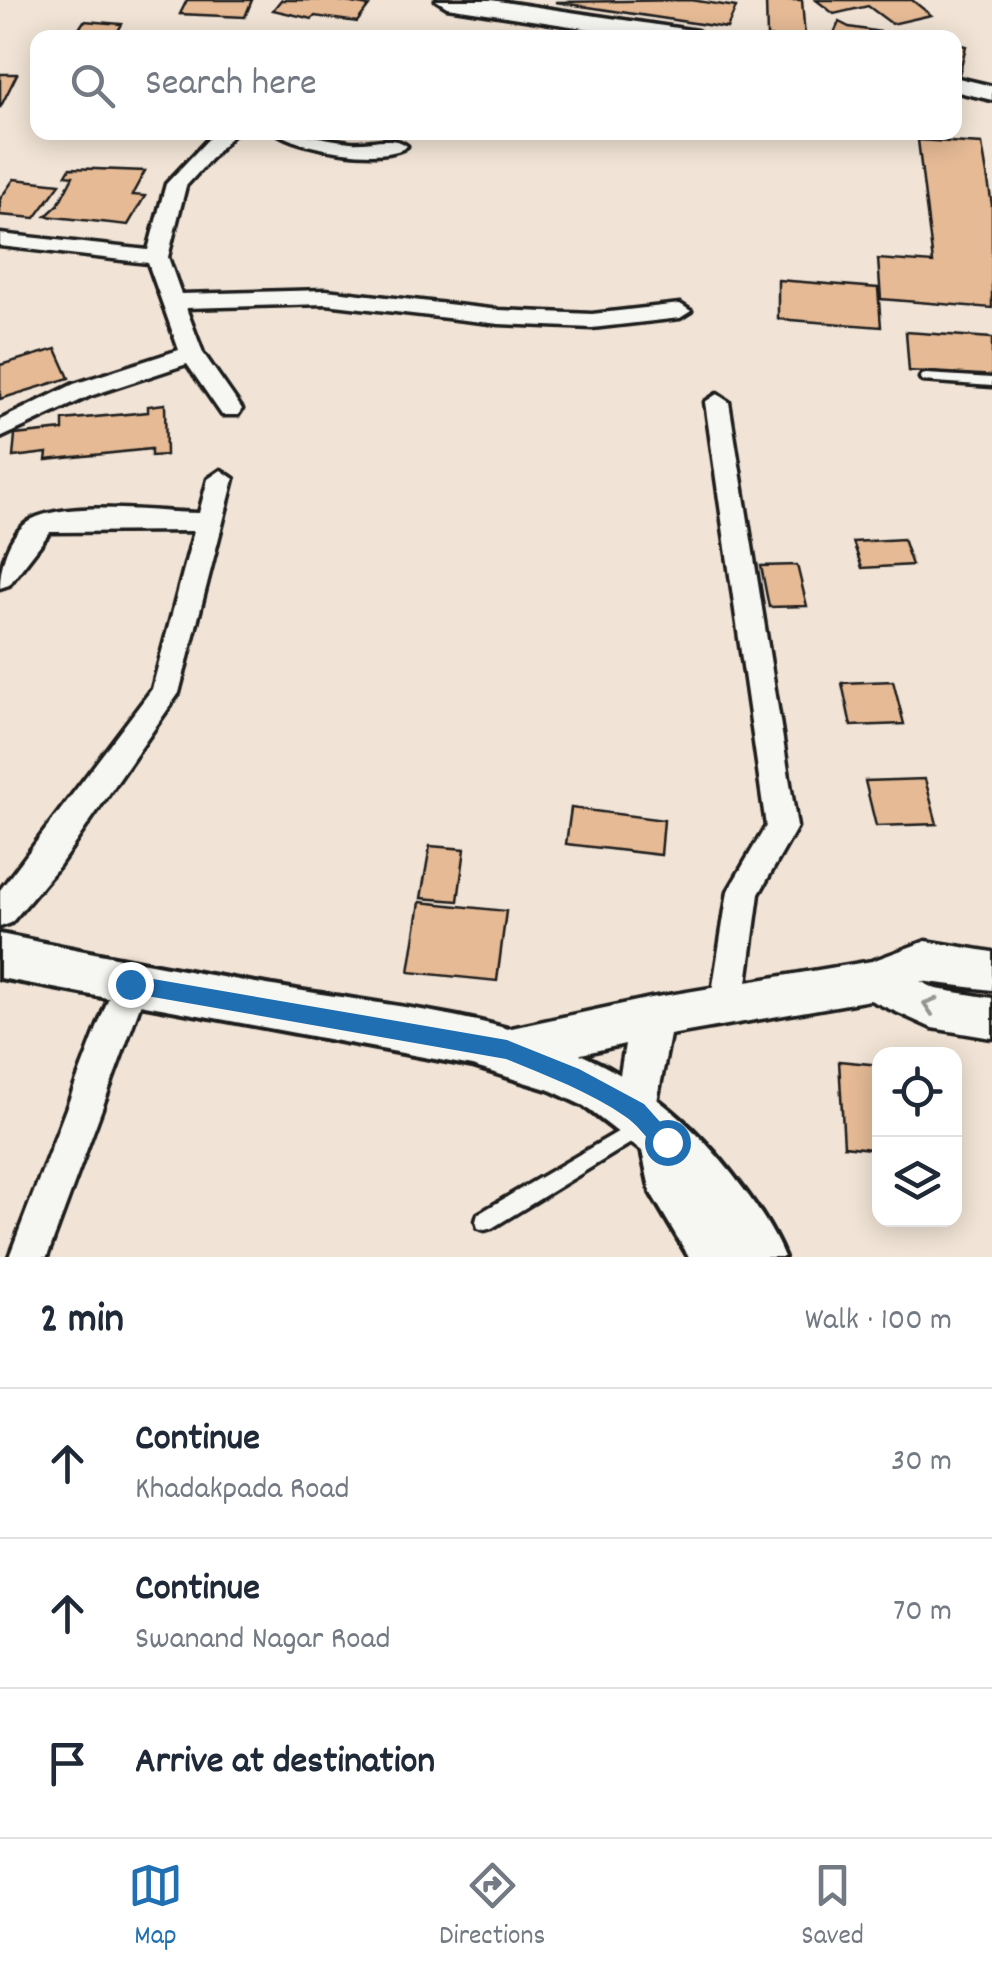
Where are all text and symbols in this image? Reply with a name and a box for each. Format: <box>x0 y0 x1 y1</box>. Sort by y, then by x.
search box <box>30 30 962 140</box>
icon: search <box>65 58 120 113</box>
text: Search here <box>145 58 317 113</box>
route end <box>108 962 154 1008</box>
one-way arrow <box>923 997 940 1017</box>
map controls <box>872 1047 962 1227</box>
button: locate <box>872 1047 962 1137</box>
route start <box>645 1120 691 1166</box>
button: layers <box>872 1137 962 1227</box>
text: 2 min <box>40 1292 124 1352</box>
text: Walk · 100 m <box>805 1299 952 1345</box>
text: Continue <box>135 1413 260 1468</box>
icon: ahead <box>40 1436 95 1491</box>
text: 30 m <box>891 1440 952 1486</box>
text: Khadakpada Road <box>135 1468 350 1514</box>
text: Continue <box>135 1563 260 1618</box>
icon: ahead <box>40 1586 95 1641</box>
text: 70 m <box>893 1590 952 1636</box>
text: Swanand Nagar Road <box>135 1618 391 1664</box>
icon: arrive <box>40 1736 95 1791</box>
text: Arrive at destination <box>135 1736 435 1791</box>
tab: Map <box>128 1858 183 1958</box>
tab: Directions <box>439 1858 545 1958</box>
tab: Saved <box>801 1858 864 1958</box>

